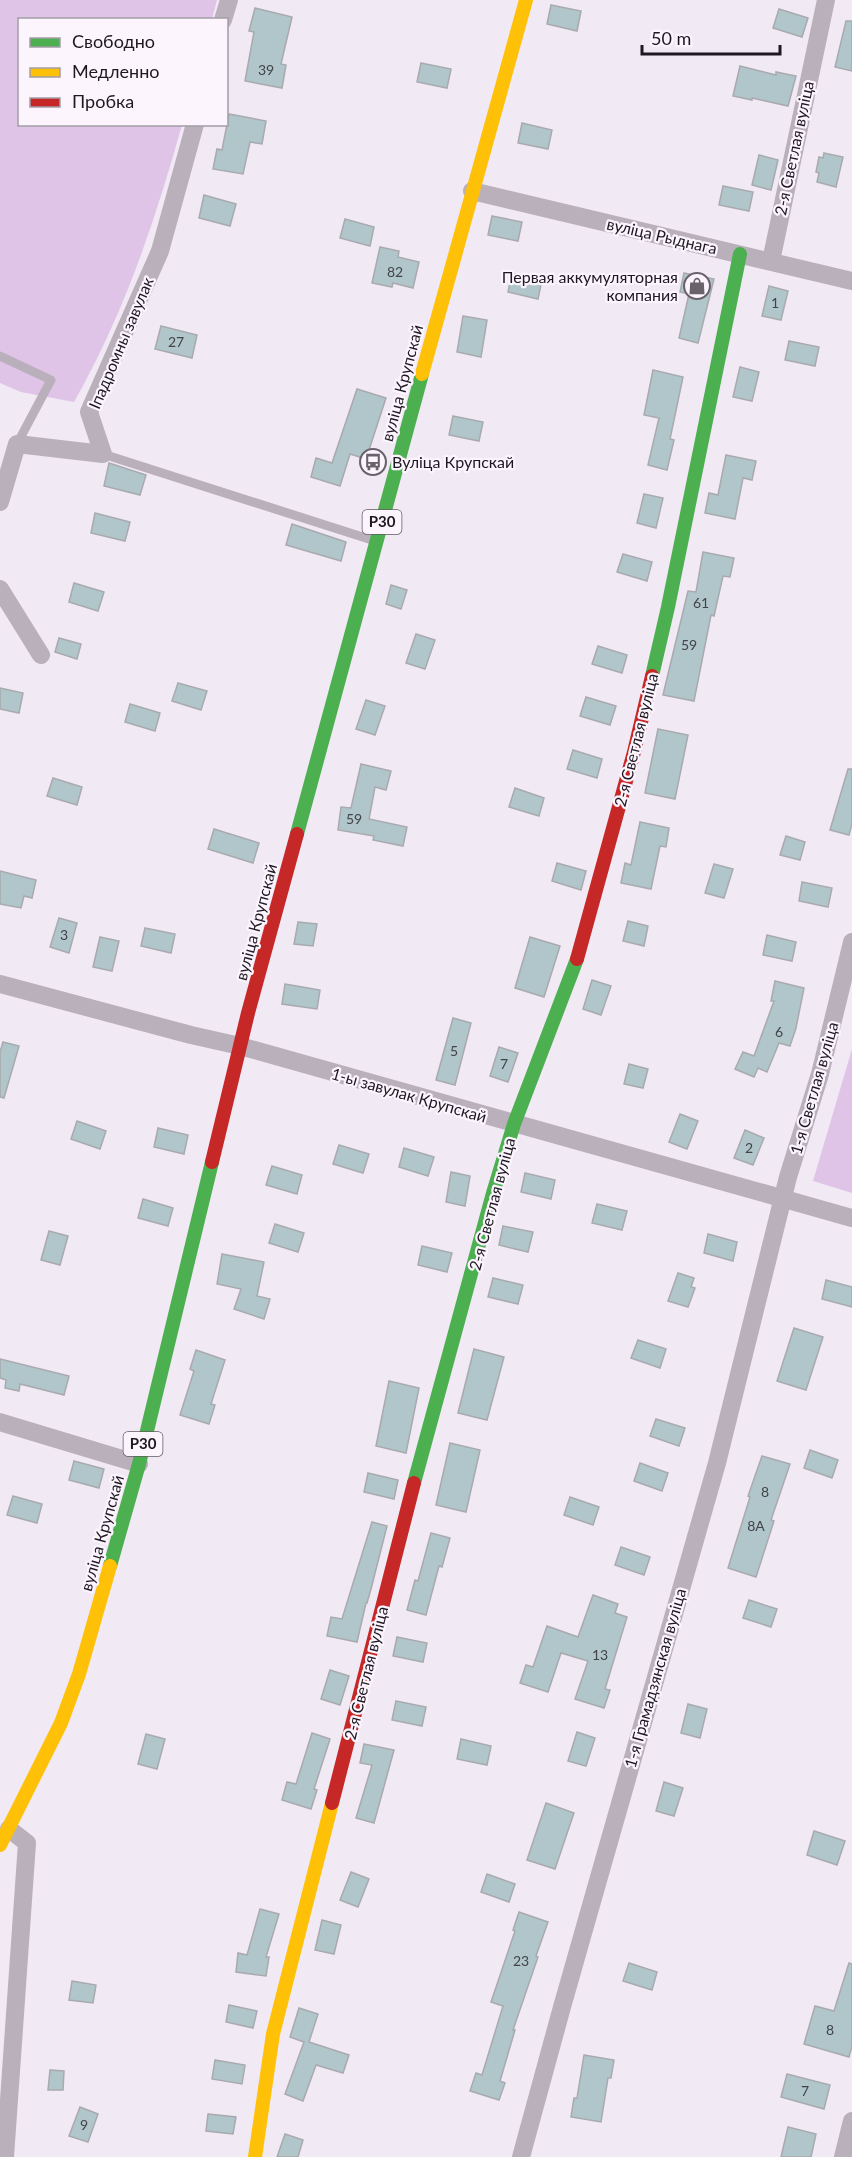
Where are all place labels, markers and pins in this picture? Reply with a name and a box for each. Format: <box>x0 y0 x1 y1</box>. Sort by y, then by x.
place label: Первая аккумуляторная компания <box>502 267 678 304</box>
shop icon: Первая аккумуляторная компания <box>682 271 712 301</box>
bus stop icon: Вуліца Крупскай <box>358 447 388 477</box>
place label: Вуліца Крупскай <box>392 452 514 471</box>

